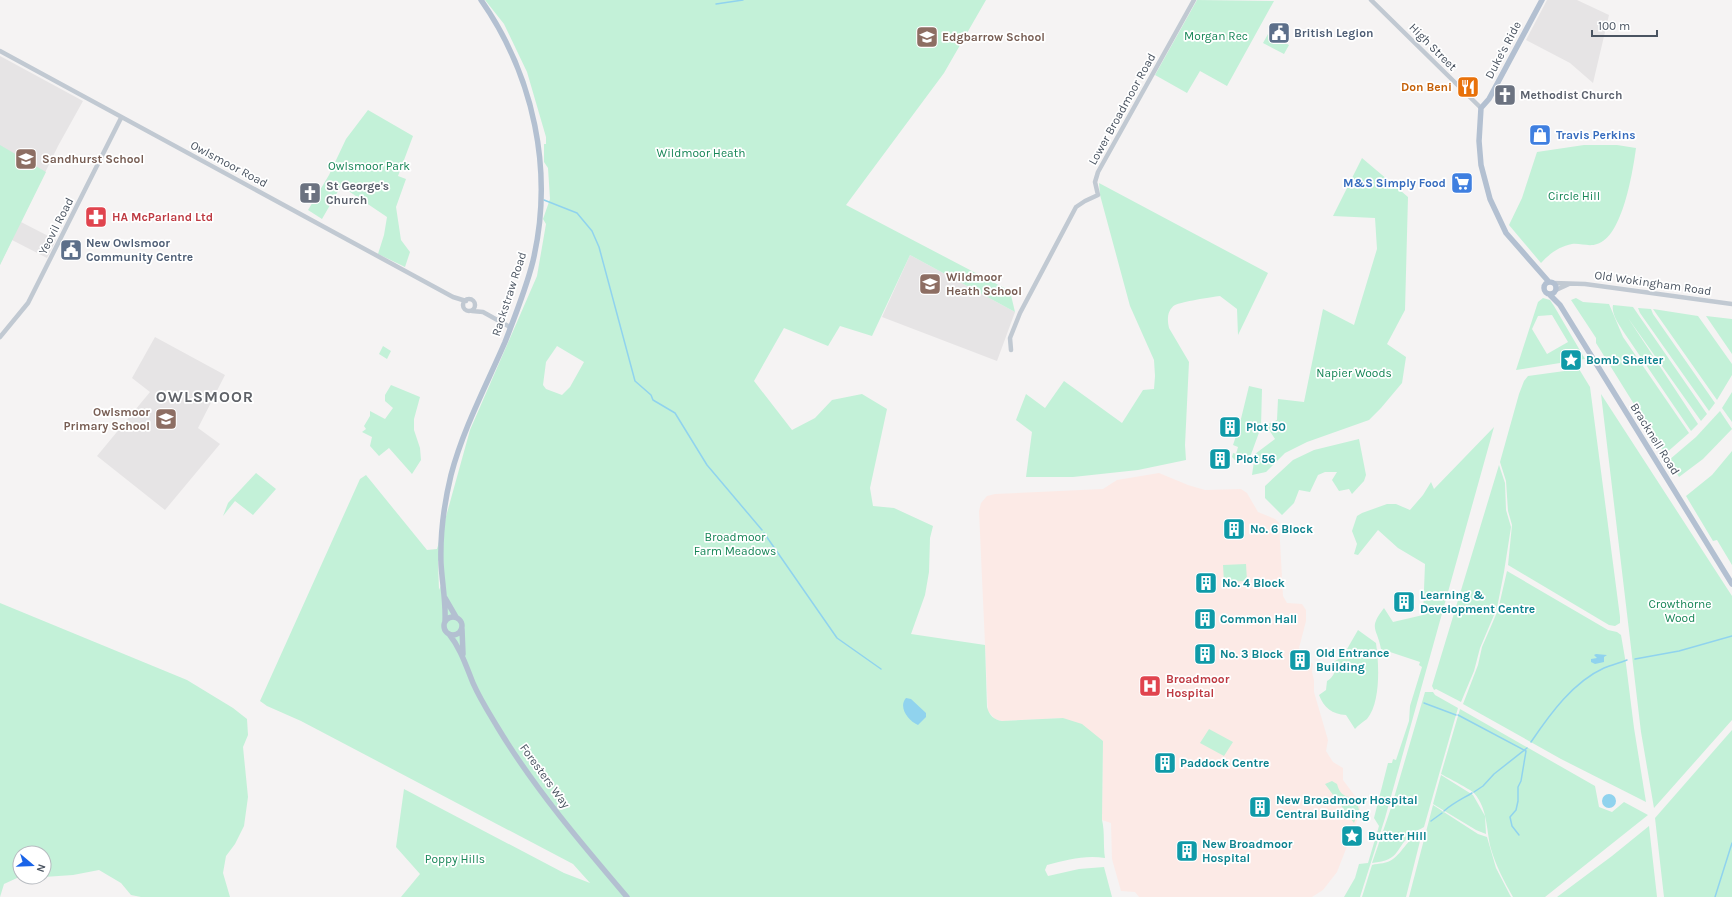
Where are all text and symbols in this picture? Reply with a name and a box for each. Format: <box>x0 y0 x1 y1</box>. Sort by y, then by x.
scale bar <box>1592 12 1657 38</box>
street label: Duke's Ride <box>1482 19 1524 81</box>
text: 100 m <box>1598 19 1630 33</box>
public building icon: British Legion <box>1266 20 1292 46</box>
street label: High Street <box>1406 20 1460 74</box>
school or university icon: Edgbarrow School <box>914 24 940 50</box>
place label: British Legion <box>1294 26 1373 40</box>
park label: Morgan Rec <box>1184 29 1248 43</box>
place label: Edgbarrow School <box>942 30 1045 44</box>
street label: Lower Broadmoor Road <box>1085 51 1159 167</box>
restaurant icon: Don Beni <box>1455 74 1481 100</box>
place label: Don Beni <box>1401 80 1452 94</box>
church icon: Methodist Church <box>1492 82 1518 108</box>
place label: Methodist Church <box>1520 88 1622 102</box>
shop icon: Travis Perkins <box>1527 122 1553 148</box>
place label: Travis Perkins <box>1556 128 1636 142</box>
street label: Owlsmoor Road <box>188 138 270 190</box>
school or university icon: Sandhurst School <box>13 146 39 172</box>
park label: Wildmoor Heath <box>657 146 745 160</box>
place label: Sandhurst School <box>42 152 144 166</box>
park label: Owlsmoor Park <box>328 159 410 173</box>
supermarket icon: M&S Simply Food <box>1449 170 1475 196</box>
place label: M&S Simply Food <box>1343 176 1446 190</box>
place label: St George's Church <box>326 179 389 207</box>
church icon: St George's Church <box>297 180 323 206</box>
park label: Circle Hill <box>1548 189 1600 203</box>
street label: Yeovil Road <box>36 195 76 257</box>
pharmacy icon: HA McParland Ltd <box>83 204 109 230</box>
place label: HA McParland Ltd <box>112 210 213 224</box>
place label: New Owlsmoor Community Centre <box>86 236 193 264</box>
public building icon: New Owlsmoor Community Centre <box>58 237 84 263</box>
street label: Rackstraw Road <box>489 250 529 338</box>
street label: Old Wokingham Road <box>1594 268 1712 298</box>
place label: Wildmoor Heath School <box>946 270 1022 298</box>
school or university icon: Wildmoor Heath School <box>917 271 943 297</box>
place icon: Bomb Shelter <box>1558 347 1584 373</box>
place label: Bomb Shelter <box>1586 353 1664 367</box>
park label: Napier Woods <box>1316 366 1392 380</box>
district label: OWLSMOOR <box>156 387 254 406</box>
street label: Bracknell Road <box>1627 401 1683 477</box>
place label: Owlsmoor Primary School <box>63 405 150 433</box>
school or university icon: Owlsmoor Primary School <box>153 406 179 432</box>
building icon: Plot 50 <box>1217 414 1243 440</box>
place label: Plot 50 <box>1246 420 1286 434</box>
building icon: Plot 56 <box>1207 446 1233 472</box>
place label: Plot 56 <box>1236 452 1275 466</box>
building icon: No. 6 Block <box>1221 516 1247 542</box>
place label: No. 6 Block <box>1250 522 1313 536</box>
park label: Broadmoor Farm Meadows <box>694 530 776 558</box>
building icon: No. 4 Block <box>1193 570 1219 596</box>
place label: No. 4 Block <box>1222 576 1285 590</box>
place label: Learning & Development Centre <box>1420 588 1535 616</box>
building icon: Learning & Development Centre <box>1391 589 1417 615</box>
park label: Crowthorne Wood <box>1648 597 1712 625</box>
building icon: Common Hall <box>1192 606 1218 632</box>
place label: Common Hall <box>1220 612 1297 626</box>
building icon: No. 3 Block <box>1192 641 1218 667</box>
place label: Old Entrance Building <box>1316 646 1389 674</box>
place label: No. 3 Block <box>1220 647 1283 661</box>
building icon: Old Entrance Building <box>1287 647 1313 673</box>
place label: Broadmoor Hospital <box>1166 672 1230 700</box>
hospital icon: Broadmoor Hospital <box>1137 673 1163 699</box>
street label: Foresters Way <box>517 741 573 811</box>
building icon: Paddock Centre <box>1152 750 1178 776</box>
place label: Paddock Centre <box>1180 756 1269 770</box>
place label: New Broadmoor Hospital Central Building <box>1276 793 1418 821</box>
building icon: New Broadmoor Hospital Central Building <box>1247 794 1273 820</box>
place icon: Butter Hill <box>1339 823 1365 849</box>
place label: Butter Hill <box>1368 829 1427 843</box>
place label: New Broadmoor Hospital <box>1202 837 1293 865</box>
building icon: New Broadmoor Hospital <box>1174 838 1200 864</box>
north arrow <box>12 845 52 885</box>
park label: Poppy Hills <box>425 852 485 866</box>
text: N <box>34 862 48 874</box>

